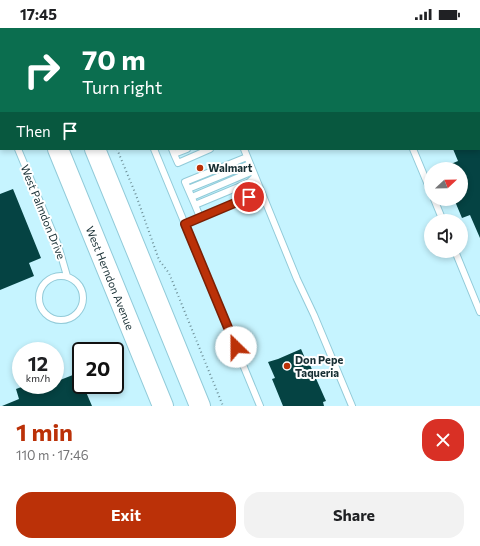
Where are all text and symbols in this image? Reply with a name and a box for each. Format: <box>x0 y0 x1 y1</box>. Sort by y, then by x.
text: 17:45 <box>20 5 57 23</box>
text: 70 m <box>82 42 146 76</box>
icon: right <box>16 44 68 96</box>
text: Turn right <box>82 76 162 98</box>
icon: arrive <box>59 120 81 142</box>
text: Then <box>16 122 51 140</box>
place label: Walmart <box>208 161 253 174</box>
north arrow <box>424 162 468 206</box>
map controls <box>424 162 468 258</box>
street label: West Palmdon Drive <box>19 163 68 261</box>
marker: Walmart <box>195 163 205 173</box>
pin <box>232 180 266 214</box>
icon: arrive <box>238 186 260 208</box>
button: sound <box>424 214 468 258</box>
street label: West Herndon Avenue <box>84 224 137 332</box>
position arrow <box>215 326 257 368</box>
speed limit sign: 20 <box>72 342 124 394</box>
text: 12 <box>28 351 48 375</box>
place label: Don Pepe Taqueria <box>295 353 343 379</box>
marker: Don Pepe Taqueria <box>282 361 292 371</box>
text: km/h <box>26 372 50 384</box>
text: 1 min <box>16 417 73 446</box>
button: close <box>422 419 464 461</box>
text: 110 m · 17:46 <box>16 447 89 463</box>
button: Exit <box>16 492 236 538</box>
button: Share <box>244 492 464 538</box>

